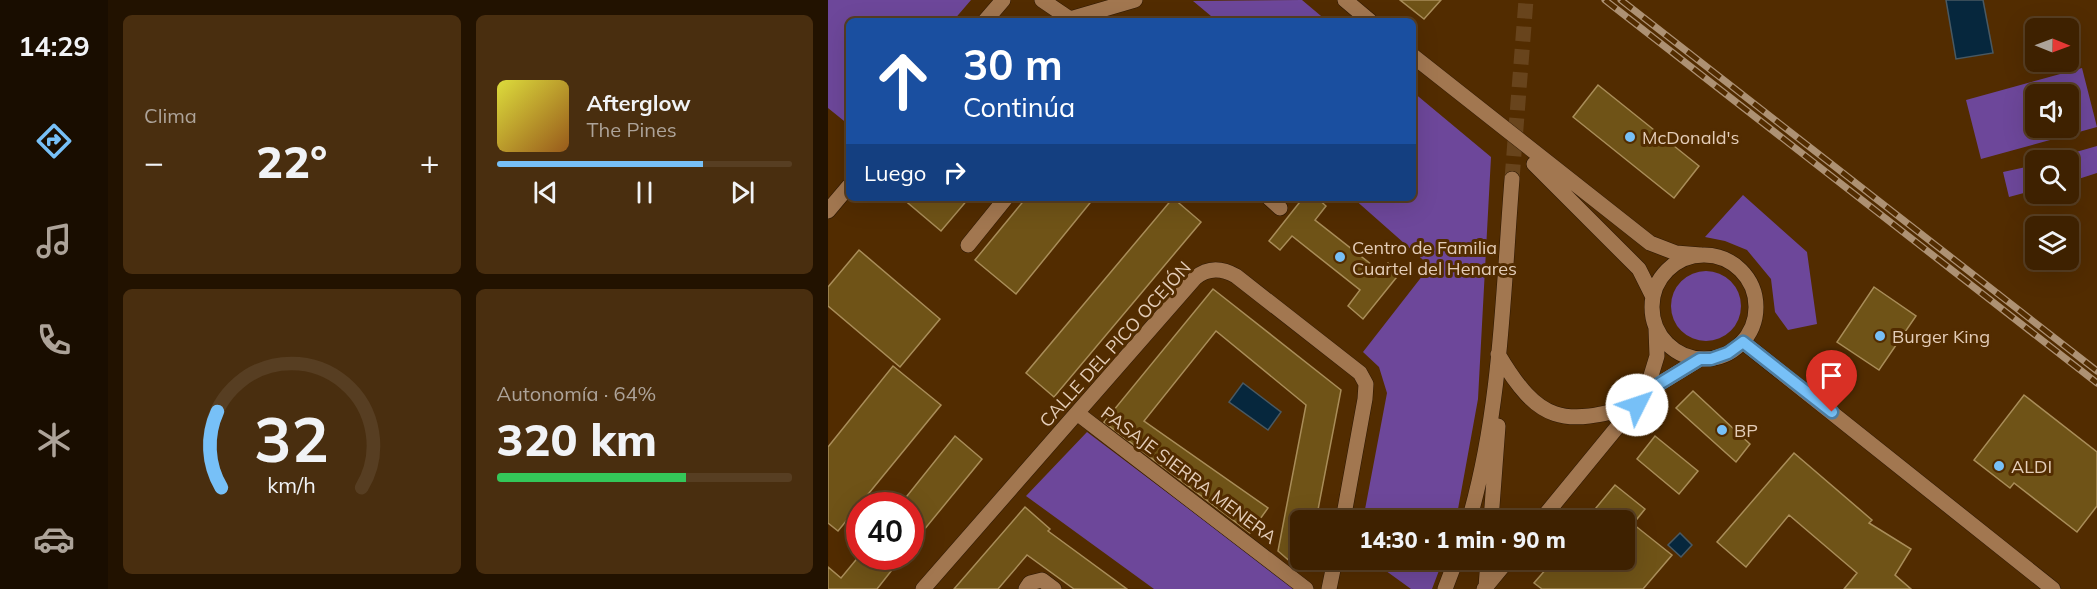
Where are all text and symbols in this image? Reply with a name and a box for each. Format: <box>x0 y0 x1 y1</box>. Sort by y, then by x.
north arrow <box>2025 18 2079 72</box>
map controls <box>2025 18 2079 270</box>
text: 14:29 <box>18 29 90 63</box>
text: 30 m <box>963 38 1063 91</box>
icon: ahead <box>864 42 942 120</box>
button: sound <box>2025 84 2079 138</box>
text: Afterglow <box>587 89 691 117</box>
text: Continúa <box>963 90 1075 124</box>
text: Clima <box>144 103 197 128</box>
text: The Pines <box>587 117 677 142</box>
icon: directions <box>33 120 75 162</box>
place label: McDonald's <box>1642 126 1739 149</box>
marker: McDonald's <box>1623 130 1637 144</box>
text: 22° <box>256 133 327 189</box>
text: − <box>144 141 164 182</box>
text: + <box>420 141 440 182</box>
button: search <box>2025 150 2079 204</box>
icon: right <box>938 156 971 189</box>
text: Luego <box>864 159 926 187</box>
icon: previous <box>529 176 562 209</box>
icon: pause <box>628 176 661 209</box>
icon: next <box>726 176 759 209</box>
button: layers <box>2025 216 2079 270</box>
icon: music <box>33 220 75 262</box>
place label: Centro de Familia Cuartel del Henares <box>1352 236 1517 280</box>
marker: Centro de Familia Cuartel del Henares <box>1333 250 1347 264</box>
street label: CALLE DEL PICO OCEJÓN <box>1034 256 1196 432</box>
icon: phone <box>33 319 75 361</box>
place label: Burger King <box>1892 325 1990 348</box>
marker: Burger King <box>1873 329 1887 343</box>
pin <box>1806 350 1857 412</box>
icon: arrive <box>1815 359 1848 392</box>
position arrow <box>1605 373 1669 437</box>
text: Autonomía · 64% <box>497 381 656 406</box>
text: 32 <box>254 399 329 478</box>
street label: PASAJE SIERRA MENERA <box>1097 401 1281 549</box>
text: 320 km <box>497 411 657 467</box>
icon: climate <box>33 419 75 461</box>
place label: BP <box>1734 419 1758 442</box>
marker: BP <box>1715 423 1729 437</box>
place label: ALDI <box>2011 455 2052 478</box>
marker: ALDI <box>1992 459 2006 473</box>
text: km/h <box>267 472 316 499</box>
speed limit sign: 40 <box>846 492 924 570</box>
icon: car <box>33 518 75 560</box>
text: 14:30 · 1 min · 90 m <box>1359 526 1566 554</box>

